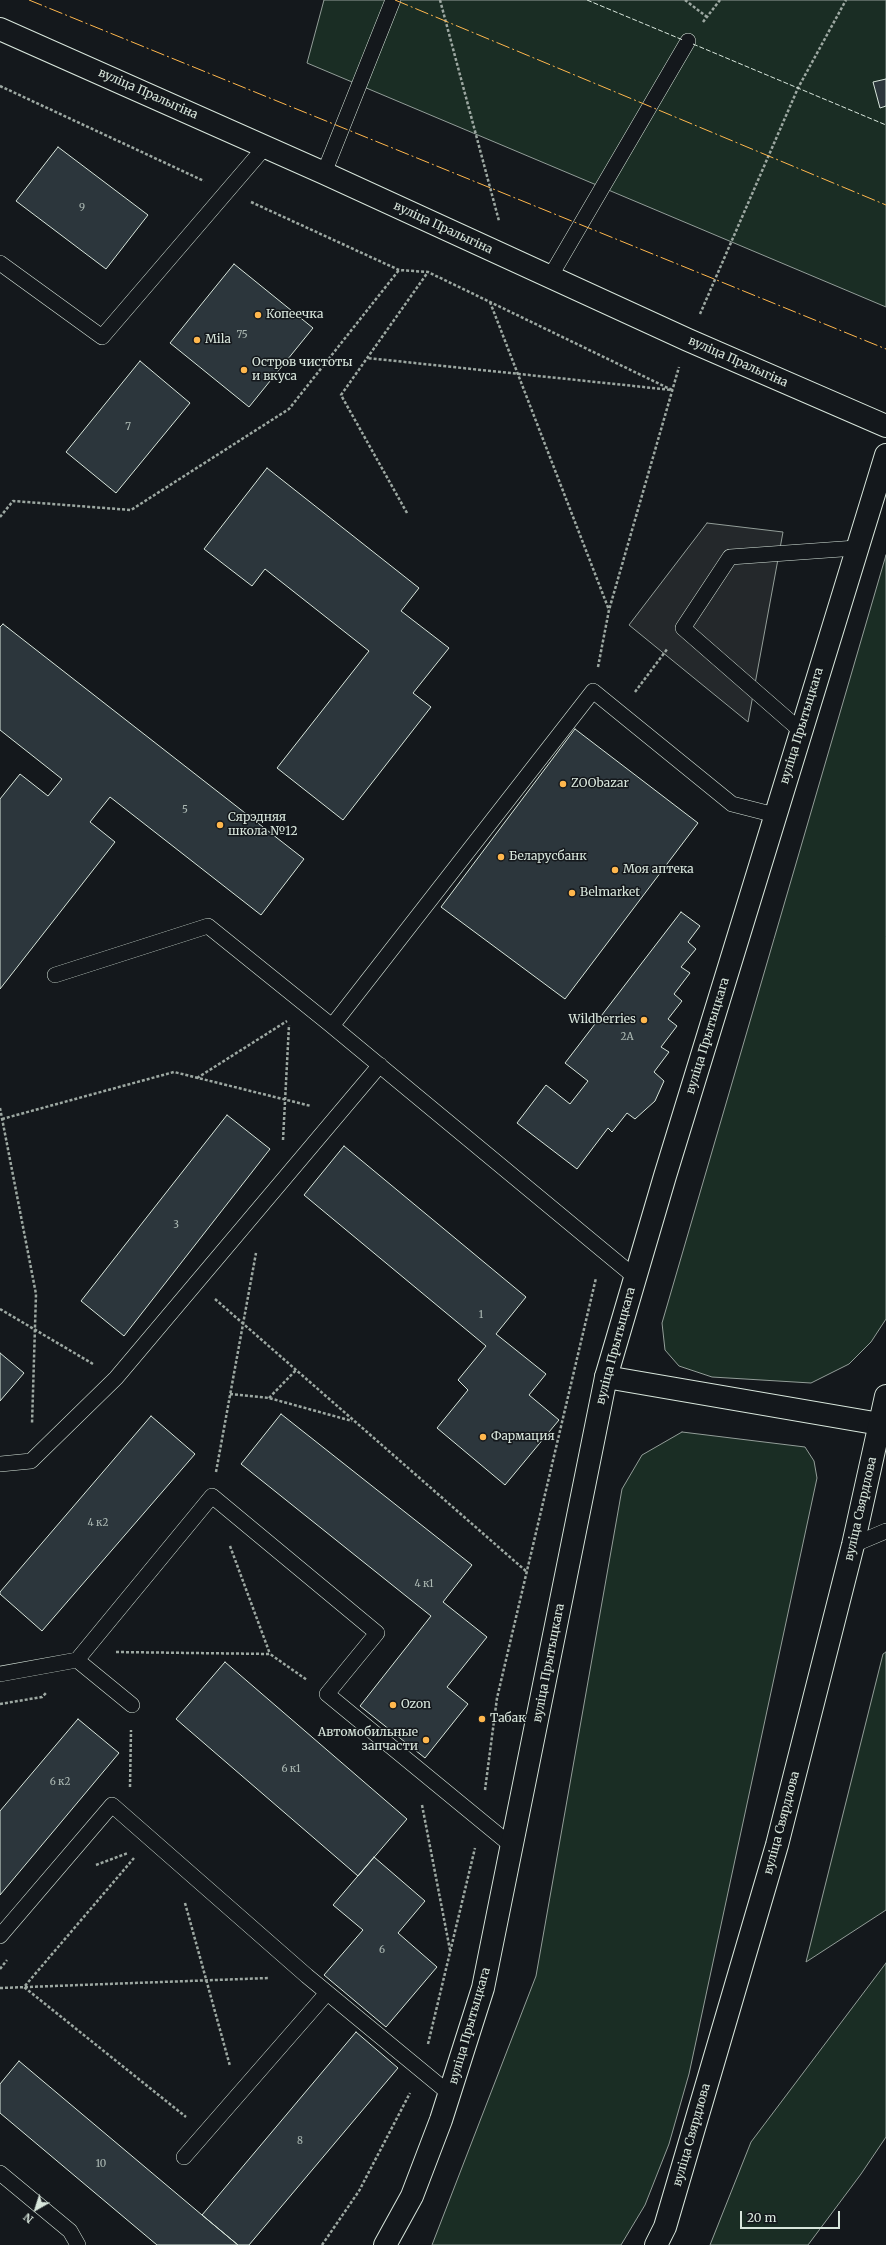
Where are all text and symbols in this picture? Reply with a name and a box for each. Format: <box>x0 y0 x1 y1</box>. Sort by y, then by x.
street label: вуліца Пралыгіна <box>96 66 200 122</box>
street label: вуліца Пралыгіна <box>391 199 495 257</box>
house number: 9 <box>79 202 85 214</box>
place label: Копеечка <box>266 308 323 322</box>
marker: Копеечка <box>253 310 263 320</box>
house number: 75 <box>236 329 248 341</box>
place label: Mila <box>205 333 231 347</box>
street label: вуліца Пралыгіна <box>686 334 790 390</box>
marker: Mila <box>192 335 202 345</box>
place label: Остров чистоты и вкуса <box>252 356 353 384</box>
marker: Остров чистоты и вкуса <box>239 365 249 375</box>
house number: 7 <box>125 421 131 433</box>
street label: вуліца Прытыцкага <box>777 666 827 786</box>
place label: ZOObazar <box>571 777 629 791</box>
marker: ZOObazar <box>558 779 568 789</box>
house number: 5 <box>182 804 188 816</box>
place label: Сярэдняя школа №12 <box>228 811 298 839</box>
marker: Сярэдняя школа №12 <box>215 820 225 830</box>
place label: Беларусбанк <box>509 850 587 864</box>
marker: Беларусбанк <box>496 852 506 862</box>
place label: Моя аптека <box>623 863 694 877</box>
marker: Моя аптека <box>610 865 620 875</box>
place label: Belmarket <box>580 886 640 900</box>
marker: Belmarket <box>567 888 577 898</box>
street label: вуліца Прытыцкага <box>683 976 733 1096</box>
place label: Wildberries <box>569 1013 636 1027</box>
marker: Wildberries <box>639 1015 649 1025</box>
house number: 2А <box>620 1031 634 1043</box>
house number: 3 <box>173 1219 179 1231</box>
street label: вуліца Прытыцкага <box>593 1286 639 1406</box>
house number: 1 <box>479 1309 483 1321</box>
place label: Фармация <box>491 1430 555 1444</box>
marker: Фармация <box>478 1432 488 1442</box>
street label: вуліца Свярдлова <box>842 1456 880 1562</box>
house number: 4 к2 <box>88 1517 108 1529</box>
house number: 4 к1 <box>414 1578 434 1590</box>
street label: вуліца Прытыцкага <box>530 1602 568 1724</box>
place label: Ozon <box>401 1698 431 1712</box>
marker: Ozon <box>388 1700 398 1710</box>
place label: Табак <box>490 1712 526 1726</box>
marker: Табак <box>477 1714 487 1724</box>
place label: Автомобильные запчасти <box>318 1726 418 1754</box>
marker: Автомобильные запчасти <box>421 1735 431 1745</box>
house number: 6 к1 <box>281 1763 301 1775</box>
street label: вуліца Свярдлова <box>761 1770 803 1876</box>
house number: 6 к2 <box>50 1776 70 1788</box>
house number: 6 <box>379 1944 385 1956</box>
street label: вуліца Прытыцкага <box>446 1966 494 2086</box>
street label: вуліца Свярдлова <box>670 2082 714 2188</box>
house number: 8 <box>297 2135 303 2147</box>
house number: 10 <box>96 2158 106 2170</box>
north arrow <box>16 2189 56 2229</box>
scale bar <box>742 2203 842 2229</box>
text: N <box>21 2210 36 2227</box>
text: 20 m <box>747 2210 776 2225</box>

